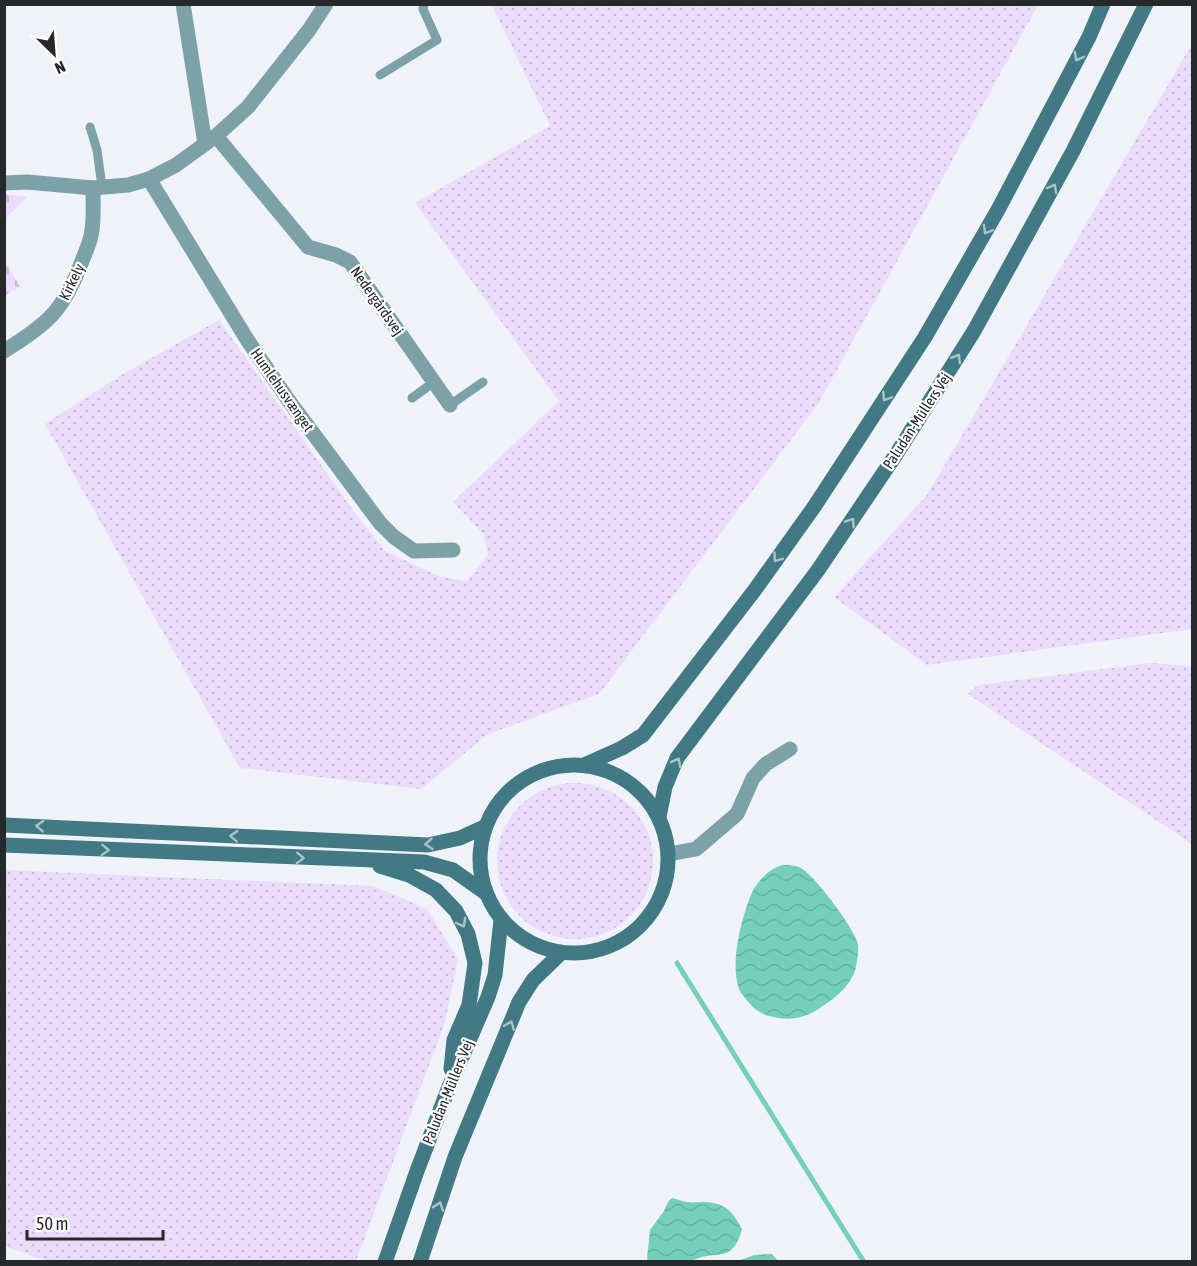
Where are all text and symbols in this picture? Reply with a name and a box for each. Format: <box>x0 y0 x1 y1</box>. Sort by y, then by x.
north arrow <box>24 24 84 84</box>
one-way arrow <box>1074 51 1085 62</box>
text: N <box>52 57 68 78</box>
one-way arrow <box>1046 184 1057 195</box>
one-way arrow <box>983 224 994 234</box>
street label: Kirkely <box>56 261 88 303</box>
street label: Nedergårdsvej <box>348 263 407 338</box>
street label: Humlehusvænget <box>247 345 317 435</box>
one-way arrow <box>949 354 961 364</box>
street label: Paludan-Müllers Vej <box>879 369 954 472</box>
one-way arrow <box>882 391 894 401</box>
one-way arrow <box>844 517 855 528</box>
one-way arrow <box>773 552 784 563</box>
one-way arrow <box>669 757 681 768</box>
one-way arrow <box>35 820 44 833</box>
one-way arrow <box>230 829 239 842</box>
one-way arrow <box>424 837 434 850</box>
one-way arrow <box>100 843 109 856</box>
one-way arrow <box>295 851 304 864</box>
one-way arrow <box>455 917 466 927</box>
one-way arrow <box>503 1020 515 1031</box>
street label: Paludan-Müllers Vej <box>419 1037 476 1147</box>
one-way arrow <box>431 1201 444 1212</box>
scale bar <box>27 1203 164 1241</box>
text: 50 m <box>36 1213 68 1234</box>

